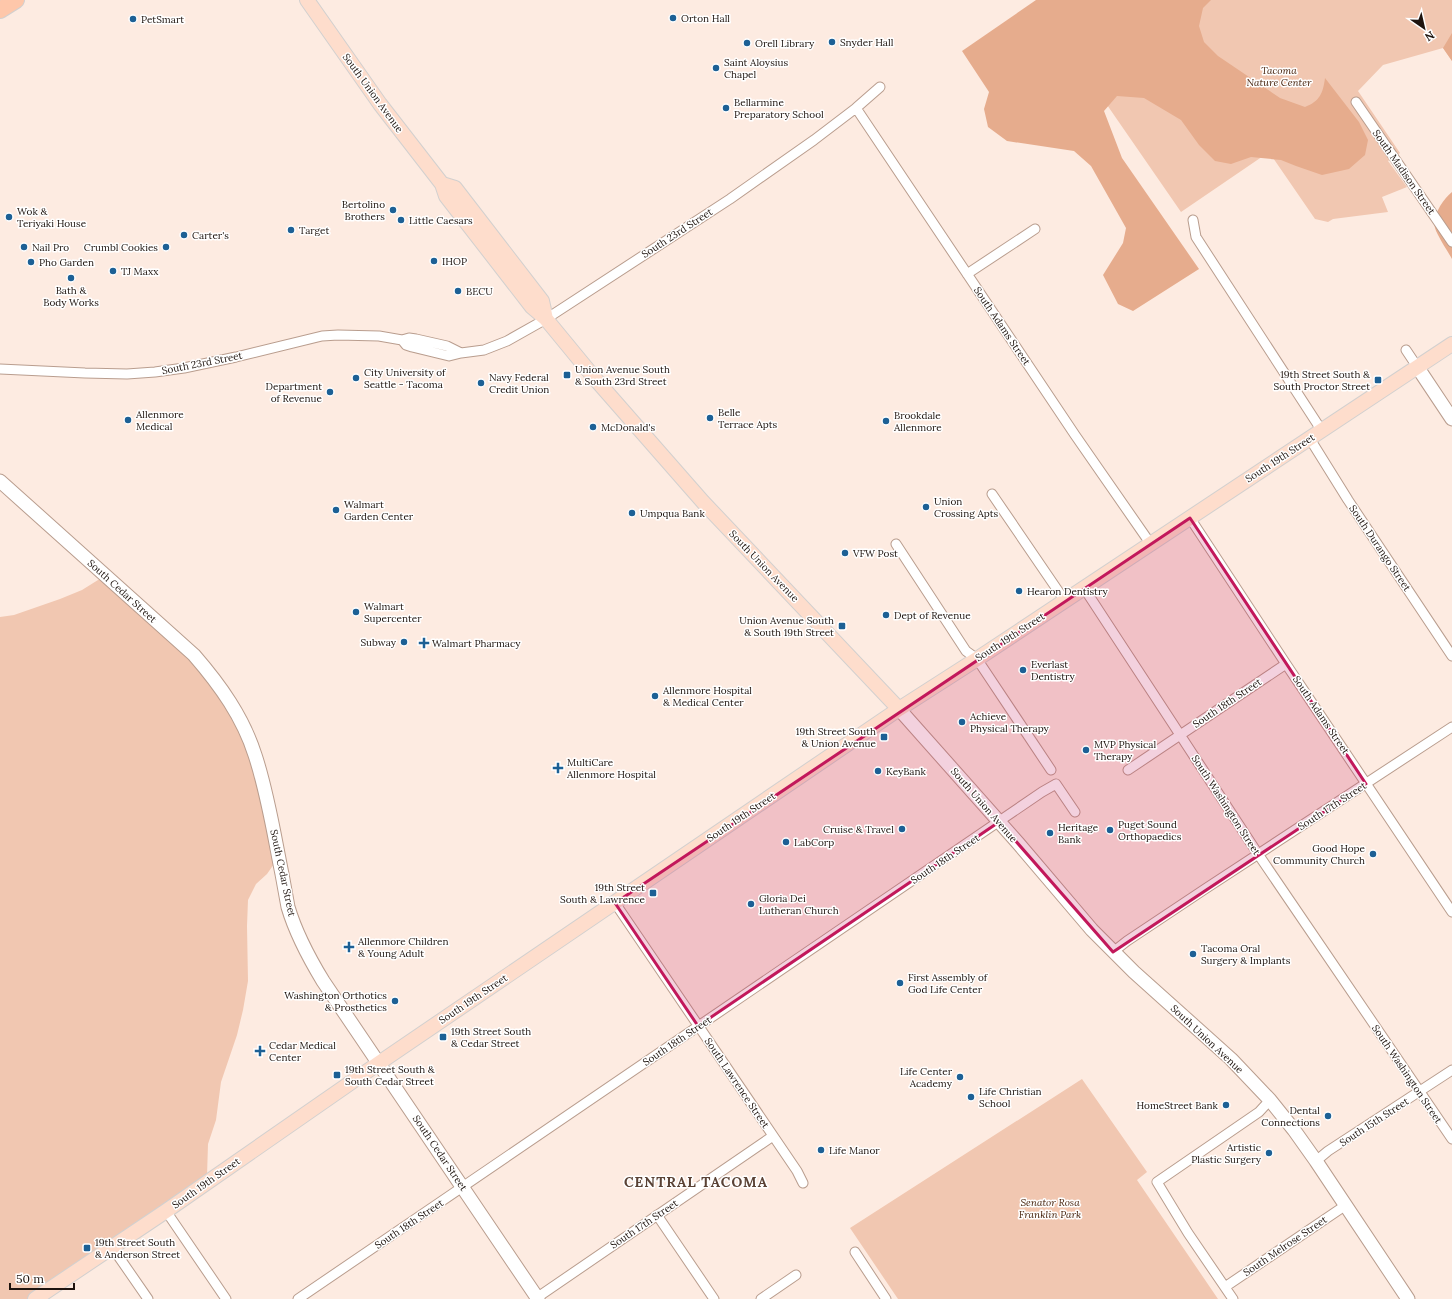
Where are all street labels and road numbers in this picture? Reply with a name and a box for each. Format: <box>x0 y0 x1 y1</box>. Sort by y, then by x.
street label: South Union Avenue <box>340 51 406 136</box>
street label: South Madison Street <box>1370 127 1438 217</box>
street label: South 23rd Street <box>639 205 715 261</box>
street label: South Adams Street <box>971 284 1033 368</box>
street label: South 23rd Street <box>161 349 244 377</box>
street label: South 19th Street <box>1243 431 1317 485</box>
street label: South Durango Street <box>1346 502 1414 594</box>
street label: South Union Avenue <box>726 527 802 605</box>
street label: South Cedar Street <box>85 556 159 626</box>
street label: South 19th Street <box>973 610 1047 664</box>
street label: South Adams Street <box>1290 673 1352 757</box>
street label: South 18th Street <box>1190 675 1264 731</box>
street label: South Washington Street <box>1189 753 1263 858</box>
street label: South Union Avenue <box>948 765 1020 845</box>
street label: South 17th Street <box>1295 779 1369 833</box>
street label: South 19th Street <box>704 789 778 845</box>
street label: South Cedar Street <box>267 828 299 918</box>
street label: South 18th Street <box>908 831 982 887</box>
street label: South 19th Street <box>436 971 510 1027</box>
street label: South Union Avenue <box>1168 1002 1247 1076</box>
street label: South 18th Street <box>640 1013 714 1069</box>
street label: South Washington Street <box>1369 1022 1445 1126</box>
street label: South Lawrence Street <box>702 1035 772 1131</box>
street label: South 15th Street <box>1337 1095 1411 1149</box>
street label: South Cedar Street <box>410 1113 470 1194</box>
street label: South 19th Street <box>169 1155 243 1211</box>
street label: South 18th Street <box>372 1196 446 1252</box>
street label: South 17th Street <box>608 1196 681 1251</box>
street label: South Melrose Street <box>1241 1213 1330 1279</box>

